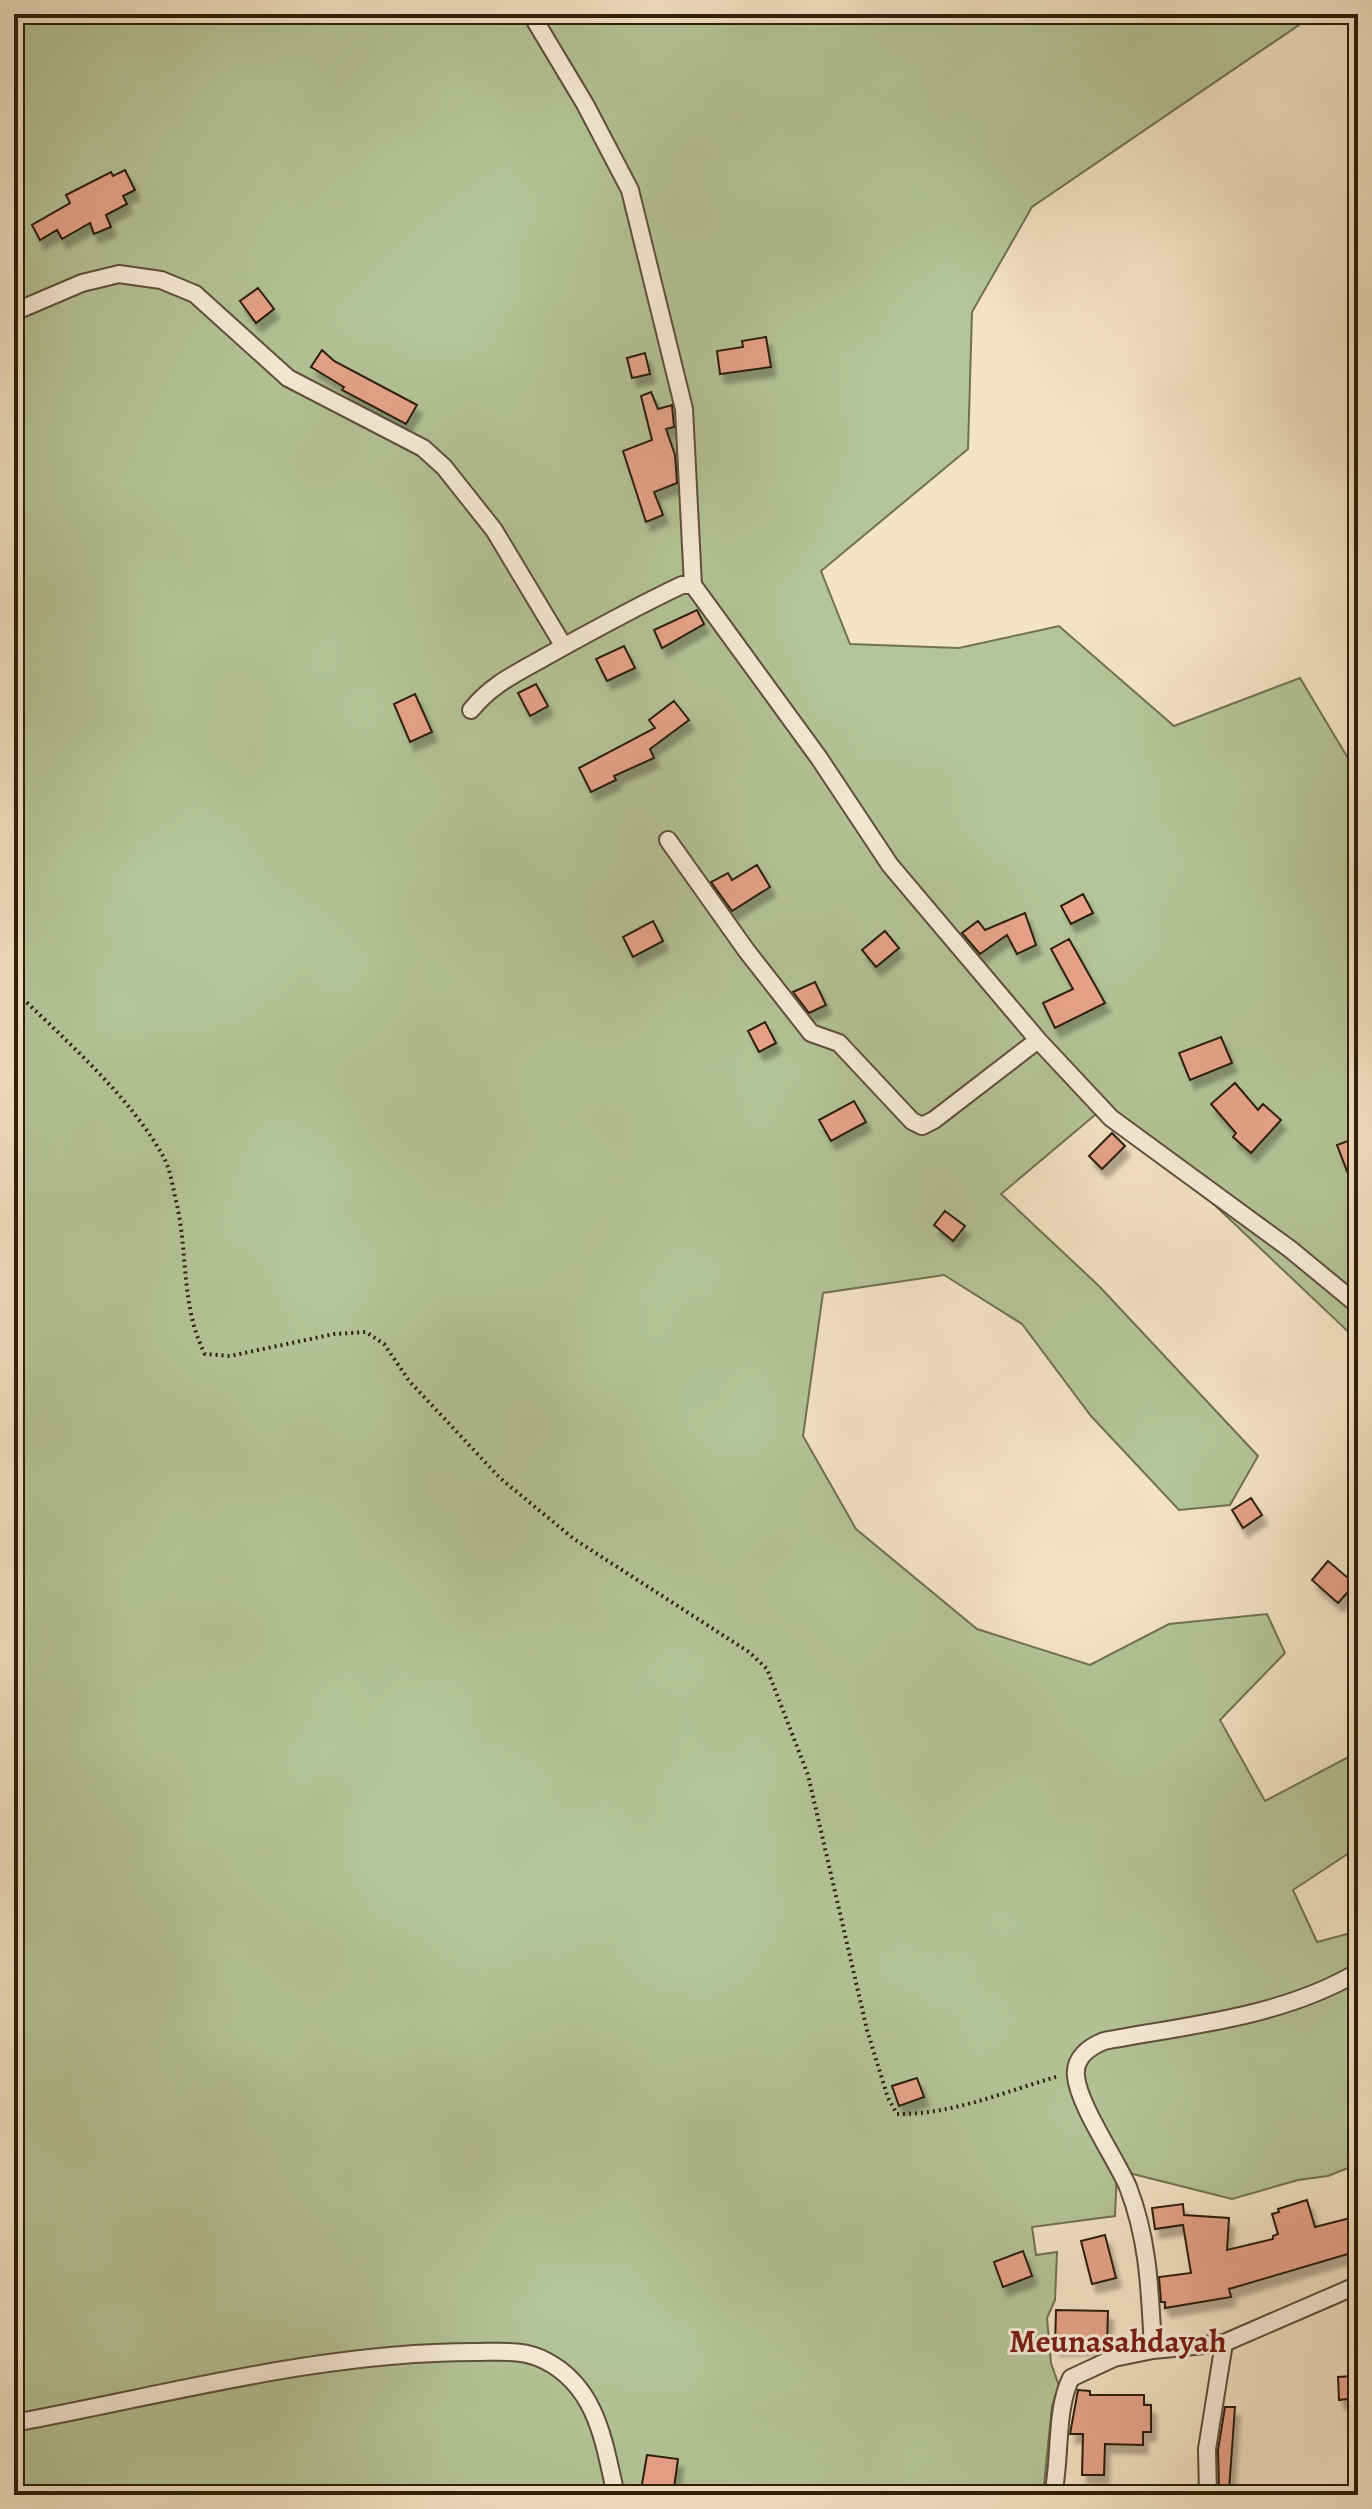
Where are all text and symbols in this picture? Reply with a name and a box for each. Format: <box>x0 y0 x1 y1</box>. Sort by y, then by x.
district label: Meunasahdayah <box>1009 2319 1227 2363</box>

